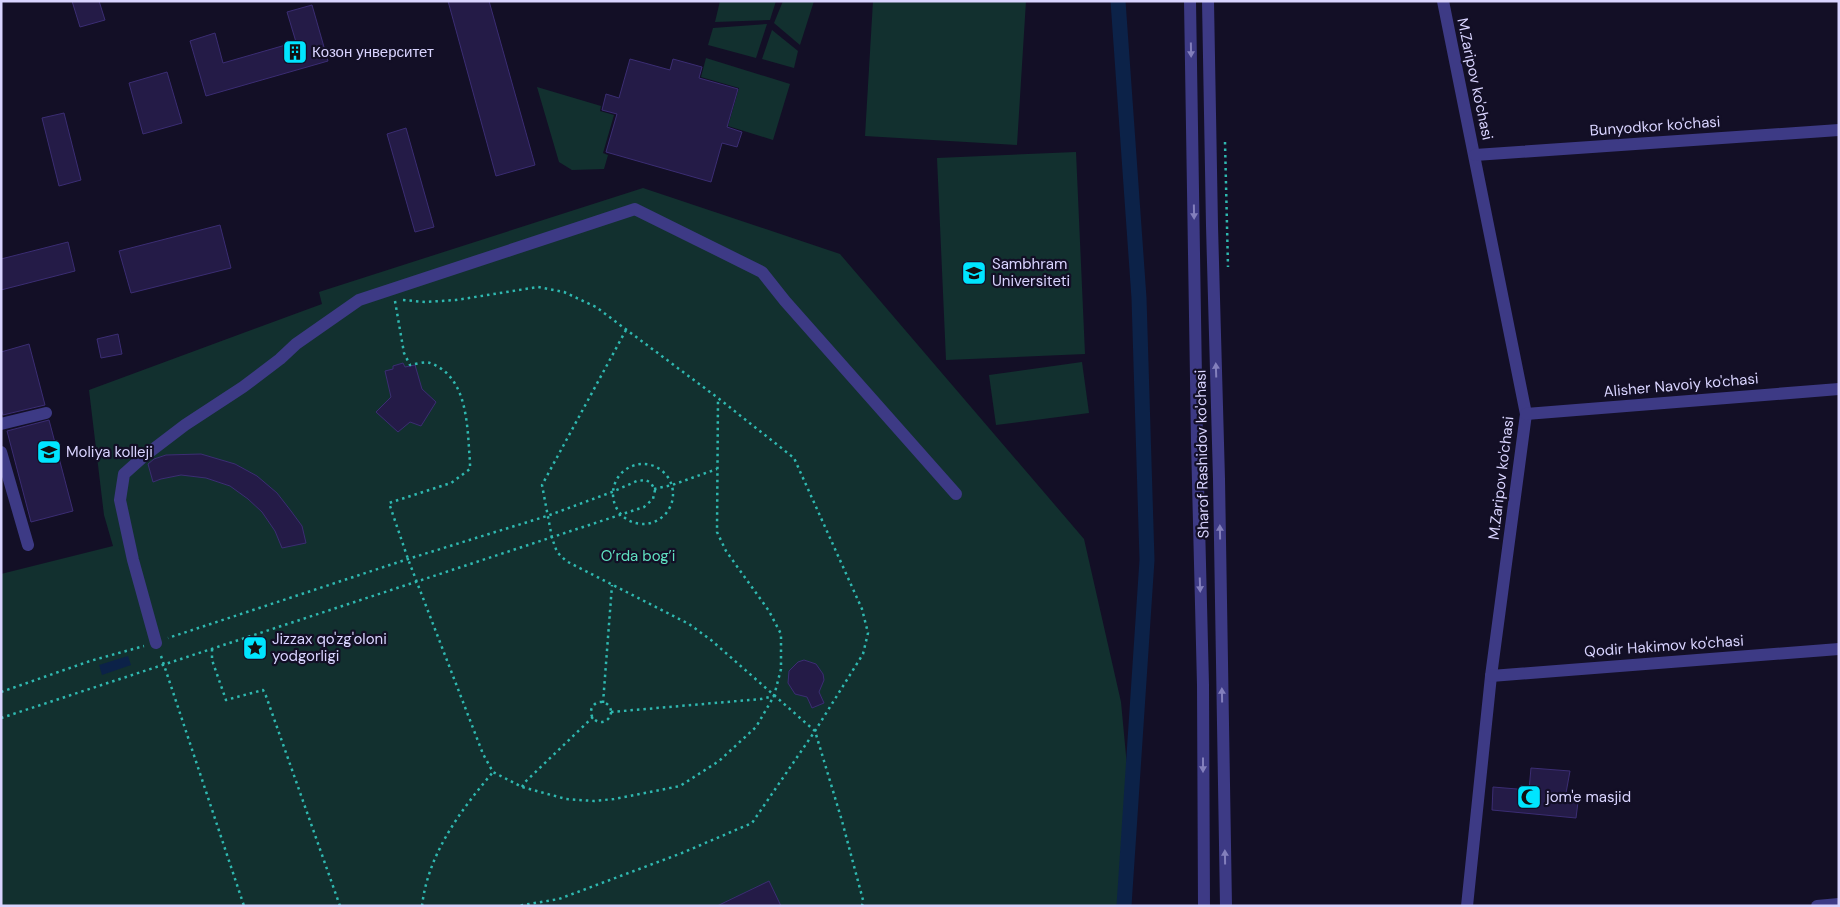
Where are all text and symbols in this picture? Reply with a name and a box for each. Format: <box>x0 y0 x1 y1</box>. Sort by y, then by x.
street label: M.Zaripov ko'chasi <box>1452 16 1498 142</box>
building icon: Козон унверситет <box>282 39 308 65</box>
place label: Козон унверситет <box>312 42 434 62</box>
one-way arrow <box>1187 42 1195 58</box>
street label: Bunyodkor ko'chasi <box>1589 111 1721 141</box>
one-way arrow <box>1190 205 1198 221</box>
place label: Sambhram Universiteti <box>992 254 1070 291</box>
school or university icon: Sambhram Universiteti <box>961 260 987 286</box>
one-way arrow <box>1212 361 1220 377</box>
street label: Alisher Navoiy ko'chasi <box>1603 368 1759 402</box>
street label: Sharof Rashidov ko'chasi <box>1191 369 1213 539</box>
street label: M.Zaripov ko'chasi <box>1483 415 1519 541</box>
school or university icon: Moliya kolleji <box>36 439 62 465</box>
place label: Moliya kolleji <box>66 442 153 462</box>
one-way arrow <box>1216 524 1224 540</box>
park label: O’rda bog’i <box>601 546 675 566</box>
one-way arrow <box>1197 577 1205 593</box>
place label: Jizzax qo'zg'oloni yodgorligi <box>272 629 387 666</box>
street label: Qodir Hakimov ko'chasi <box>1584 630 1744 662</box>
place icon: Jizzax qo'zg'oloni yodgorligi <box>242 635 268 661</box>
one-way arrow <box>1218 686 1226 702</box>
one-way arrow <box>1199 757 1207 773</box>
mosque icon: jom'e masjid <box>1516 784 1542 810</box>
place label: jom'e masjid <box>1545 787 1631 807</box>
one-way arrow <box>1221 849 1229 865</box>

